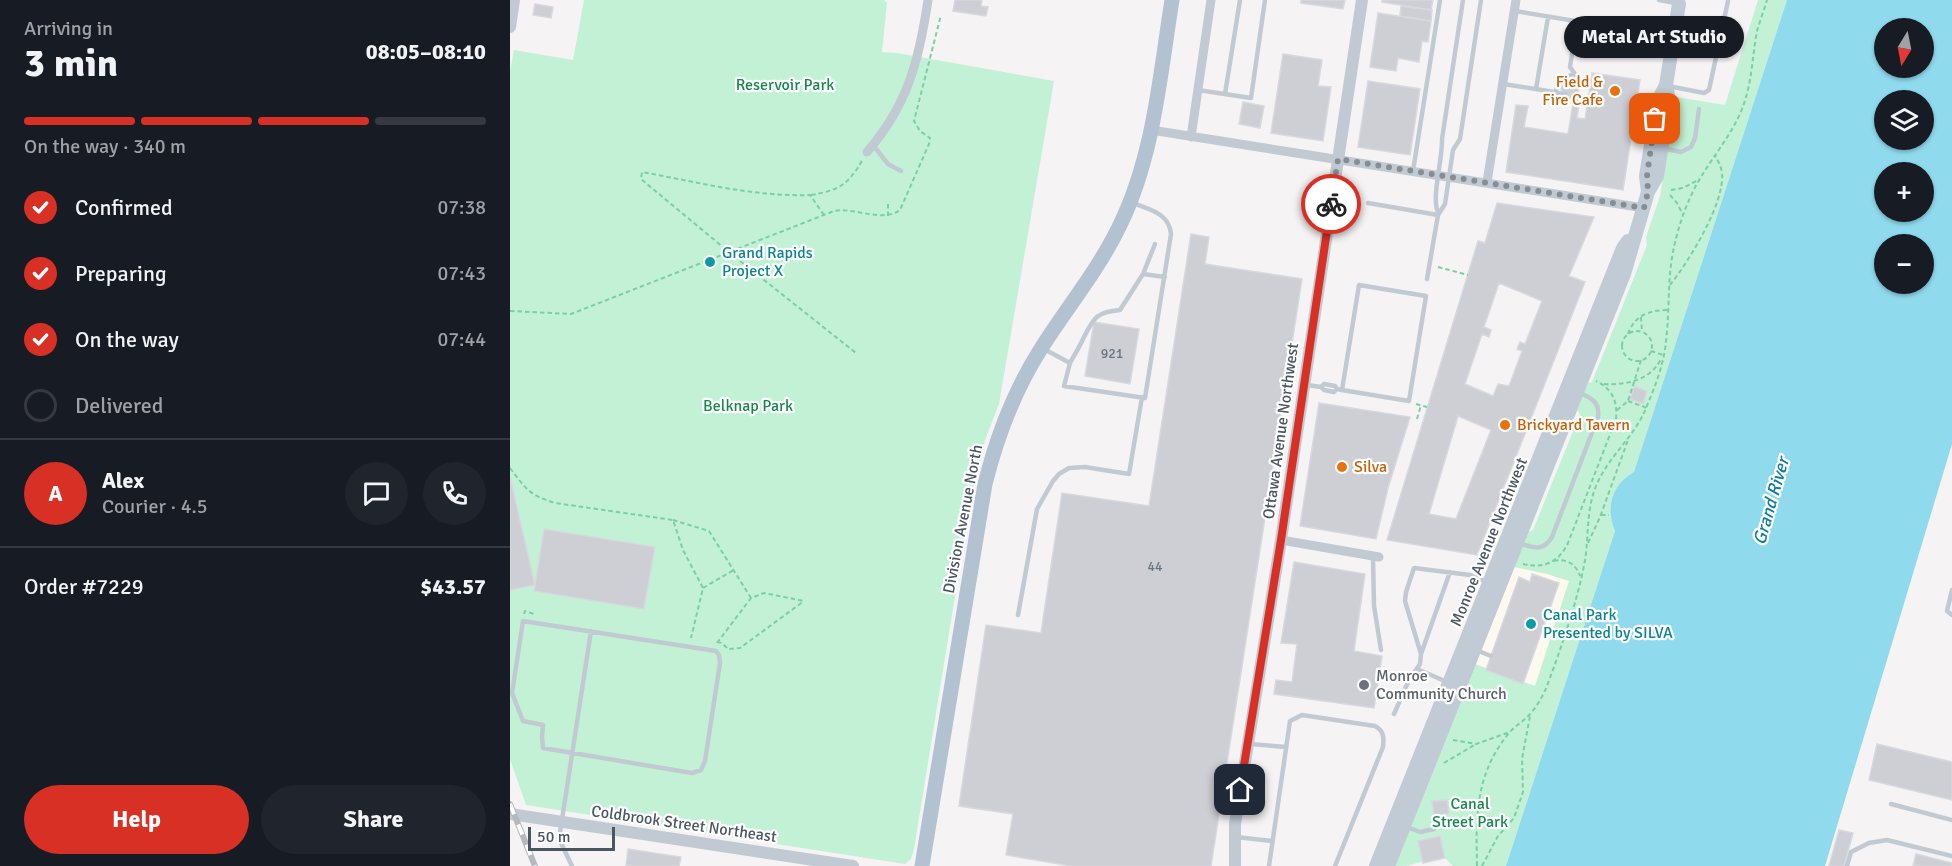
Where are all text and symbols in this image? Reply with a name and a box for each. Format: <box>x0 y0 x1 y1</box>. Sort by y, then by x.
text: Arriving in <box>24 16 113 41</box>
callout: Metal Art Studio <box>1565 17 1745 59</box>
north arrow <box>1874 18 1934 78</box>
map controls <box>1874 18 1934 294</box>
text: Metal Art Studio <box>1581 24 1727 49</box>
text: 08:05–08:10 <box>366 38 486 65</box>
text: 3 min <box>24 39 118 87</box>
place label: Field & Fire Cafe <box>1542 72 1603 110</box>
park label: Reservoir Park <box>736 75 834 95</box>
marker: Field & Fire Cafe <box>1608 84 1622 98</box>
button: layers <box>1874 90 1934 150</box>
pin <box>1629 93 1680 144</box>
icon: bag <box>1638 102 1671 135</box>
text: On the way · 340 m <box>24 134 186 159</box>
button: + <box>1874 162 1934 222</box>
courier <box>1301 174 1361 234</box>
icon: bike <box>1315 188 1348 221</box>
icon: check <box>24 191 57 224</box>
text: Confirmed <box>75 194 173 221</box>
text: 07:38 <box>437 195 486 220</box>
button: − <box>1874 234 1934 294</box>
place label: Grand Rapids Project X <box>722 243 813 281</box>
marker: Grand Rapids Project X <box>703 255 717 269</box>
icon: check <box>24 257 57 290</box>
text: Preparing <box>75 260 167 287</box>
text: 07:43 <box>437 261 486 286</box>
icon: check <box>24 323 57 356</box>
text: On the way <box>75 326 179 353</box>
text: 07:44 <box>437 327 486 352</box>
street label: Ottawa Avenue Northwest <box>1259 341 1303 520</box>
house number: 921 <box>1101 345 1123 362</box>
text: Delivered <box>75 392 163 419</box>
park label: Belknap Park <box>703 396 793 416</box>
place label: Brickyard Tavern <box>1517 415 1630 435</box>
marker: Brickyard Tavern <box>1498 418 1512 432</box>
street label: Division Avenue North <box>939 443 987 595</box>
water label: Grand River <box>1748 453 1795 547</box>
street label: Monroe Avenue Northwest <box>1446 454 1532 629</box>
place label: Silva <box>1354 457 1387 477</box>
marker: Silva <box>1335 460 1349 474</box>
button: chat <box>345 462 408 525</box>
button: phone <box>423 462 486 525</box>
text: Alex <box>102 467 144 494</box>
text: A <box>48 480 63 507</box>
text: Courier · 4.5 <box>102 494 208 519</box>
house number: 44 <box>1147 558 1163 575</box>
text: Order #7229 <box>24 573 144 600</box>
text: $43.57 <box>420 573 486 600</box>
place label: Canal Park Presented by SILVA <box>1543 605 1673 643</box>
marker: Canal Park Presented by SILVA <box>1524 617 1538 631</box>
place label: Monroe Community Church <box>1376 666 1507 704</box>
marker: Monroe Community Church <box>1357 678 1371 692</box>
pin <box>1214 764 1265 815</box>
icon: home <box>1223 773 1256 806</box>
button: Help <box>24 785 249 854</box>
button: Share <box>261 785 486 854</box>
park label: Canal Street Park <box>1432 794 1508 832</box>
street label: Coldbrook Street Northeast <box>590 801 778 847</box>
scale bar <box>528 824 615 852</box>
text: 50 m <box>537 827 571 847</box>

